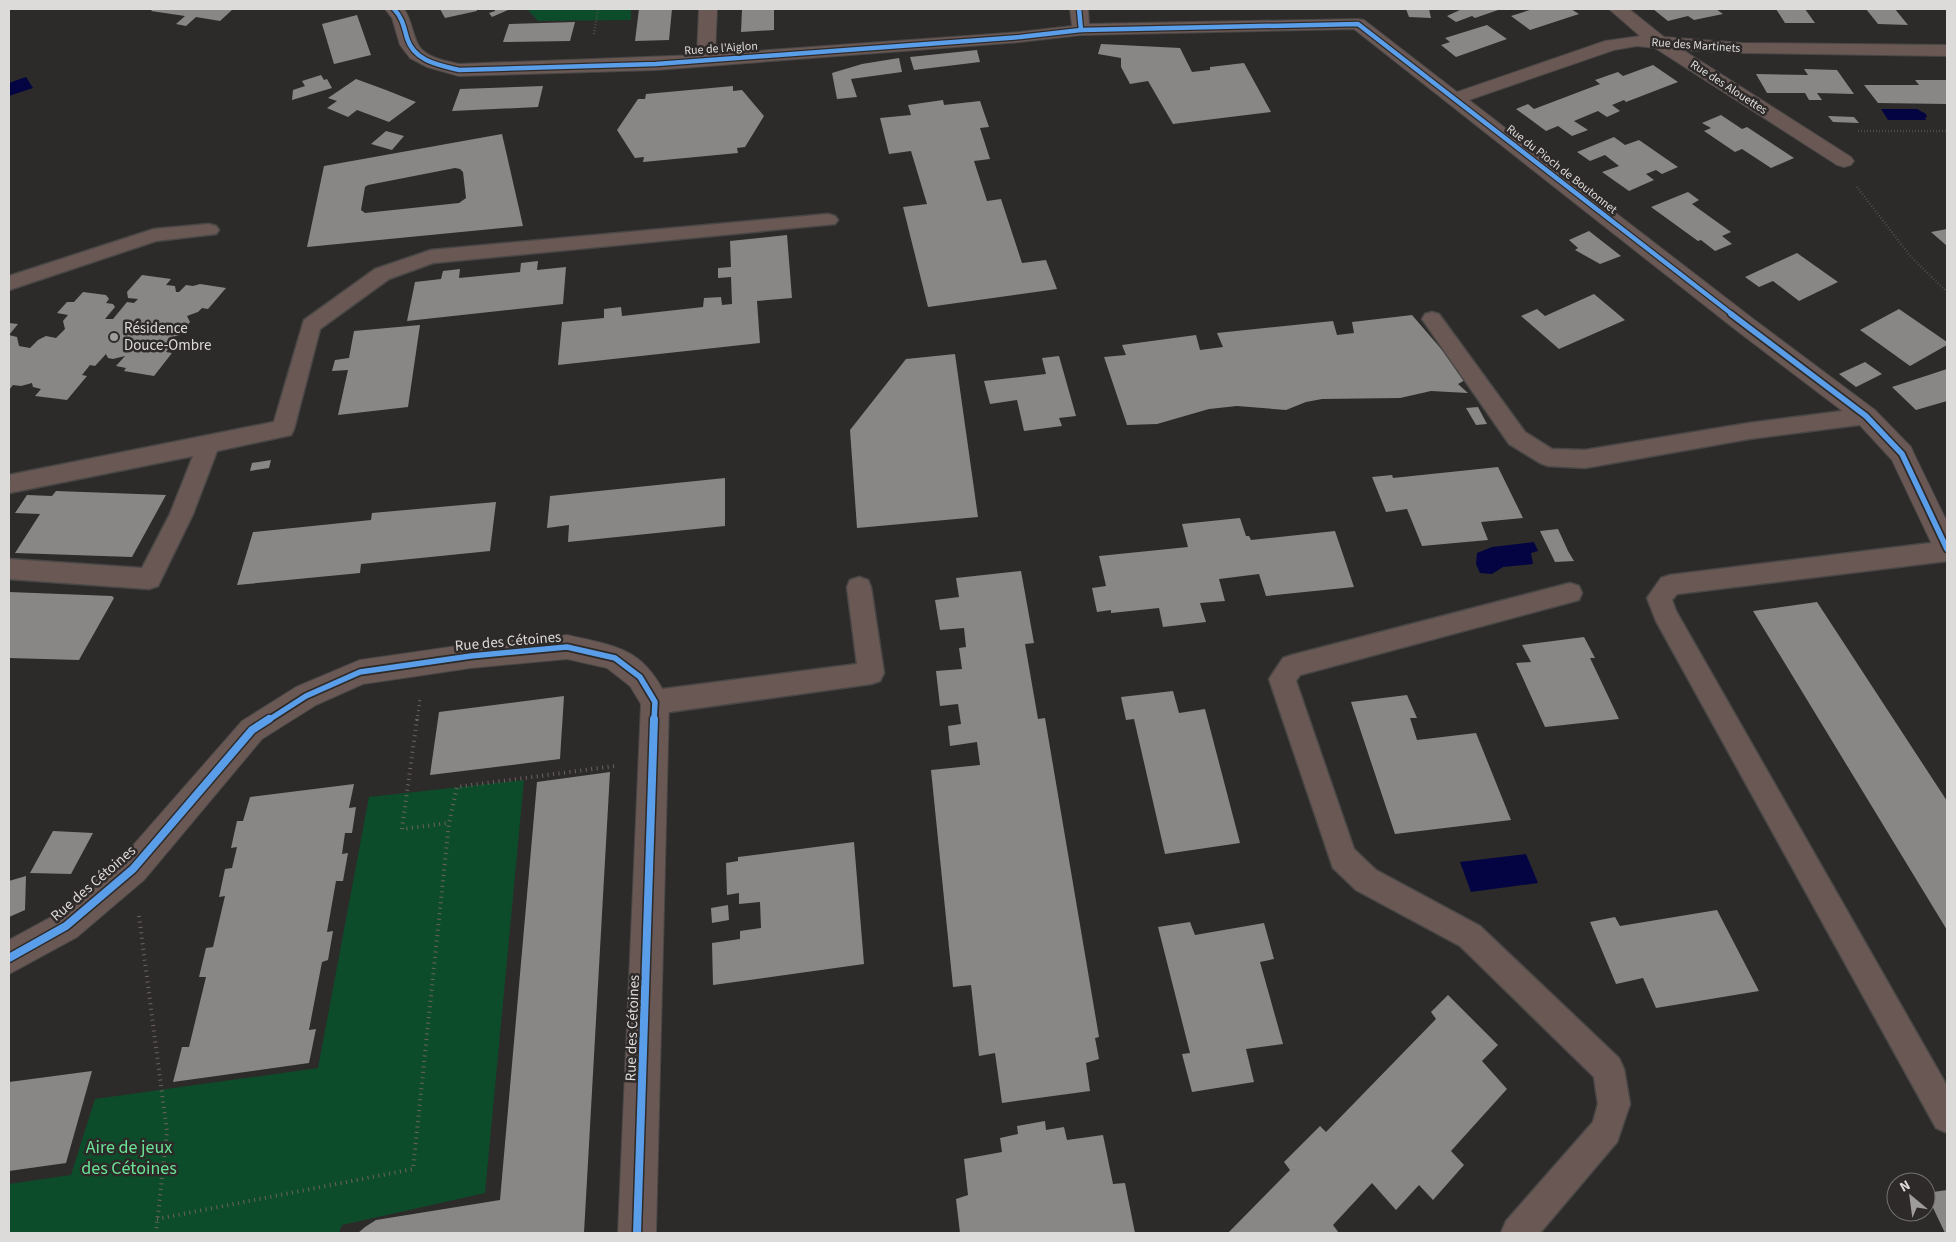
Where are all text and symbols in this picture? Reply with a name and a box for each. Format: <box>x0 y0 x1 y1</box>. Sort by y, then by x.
street label: Rue des Martinets <box>1651 34 1741 57</box>
street label: Rue de l'Aiglon <box>684 37 758 60</box>
street label: Rue des Alouettes <box>1687 56 1771 119</box>
street label: Rue du Pioch de Boutonnet <box>1503 121 1621 218</box>
place label: Résidence Douce-Ombre <box>124 318 211 356</box>
marker: Résidence Douce-Ombre <box>108 331 120 343</box>
street label: Rue des Cétoines <box>454 626 562 657</box>
street label: Rue des Cétoines <box>46 840 140 926</box>
street label: Rue des Cétoines <box>620 974 645 1082</box>
park label: Aire de jeux des Cétoines <box>81 1135 177 1181</box>
north arrow <box>1886 1172 1936 1222</box>
text: N <box>1896 1176 1914 1198</box>

